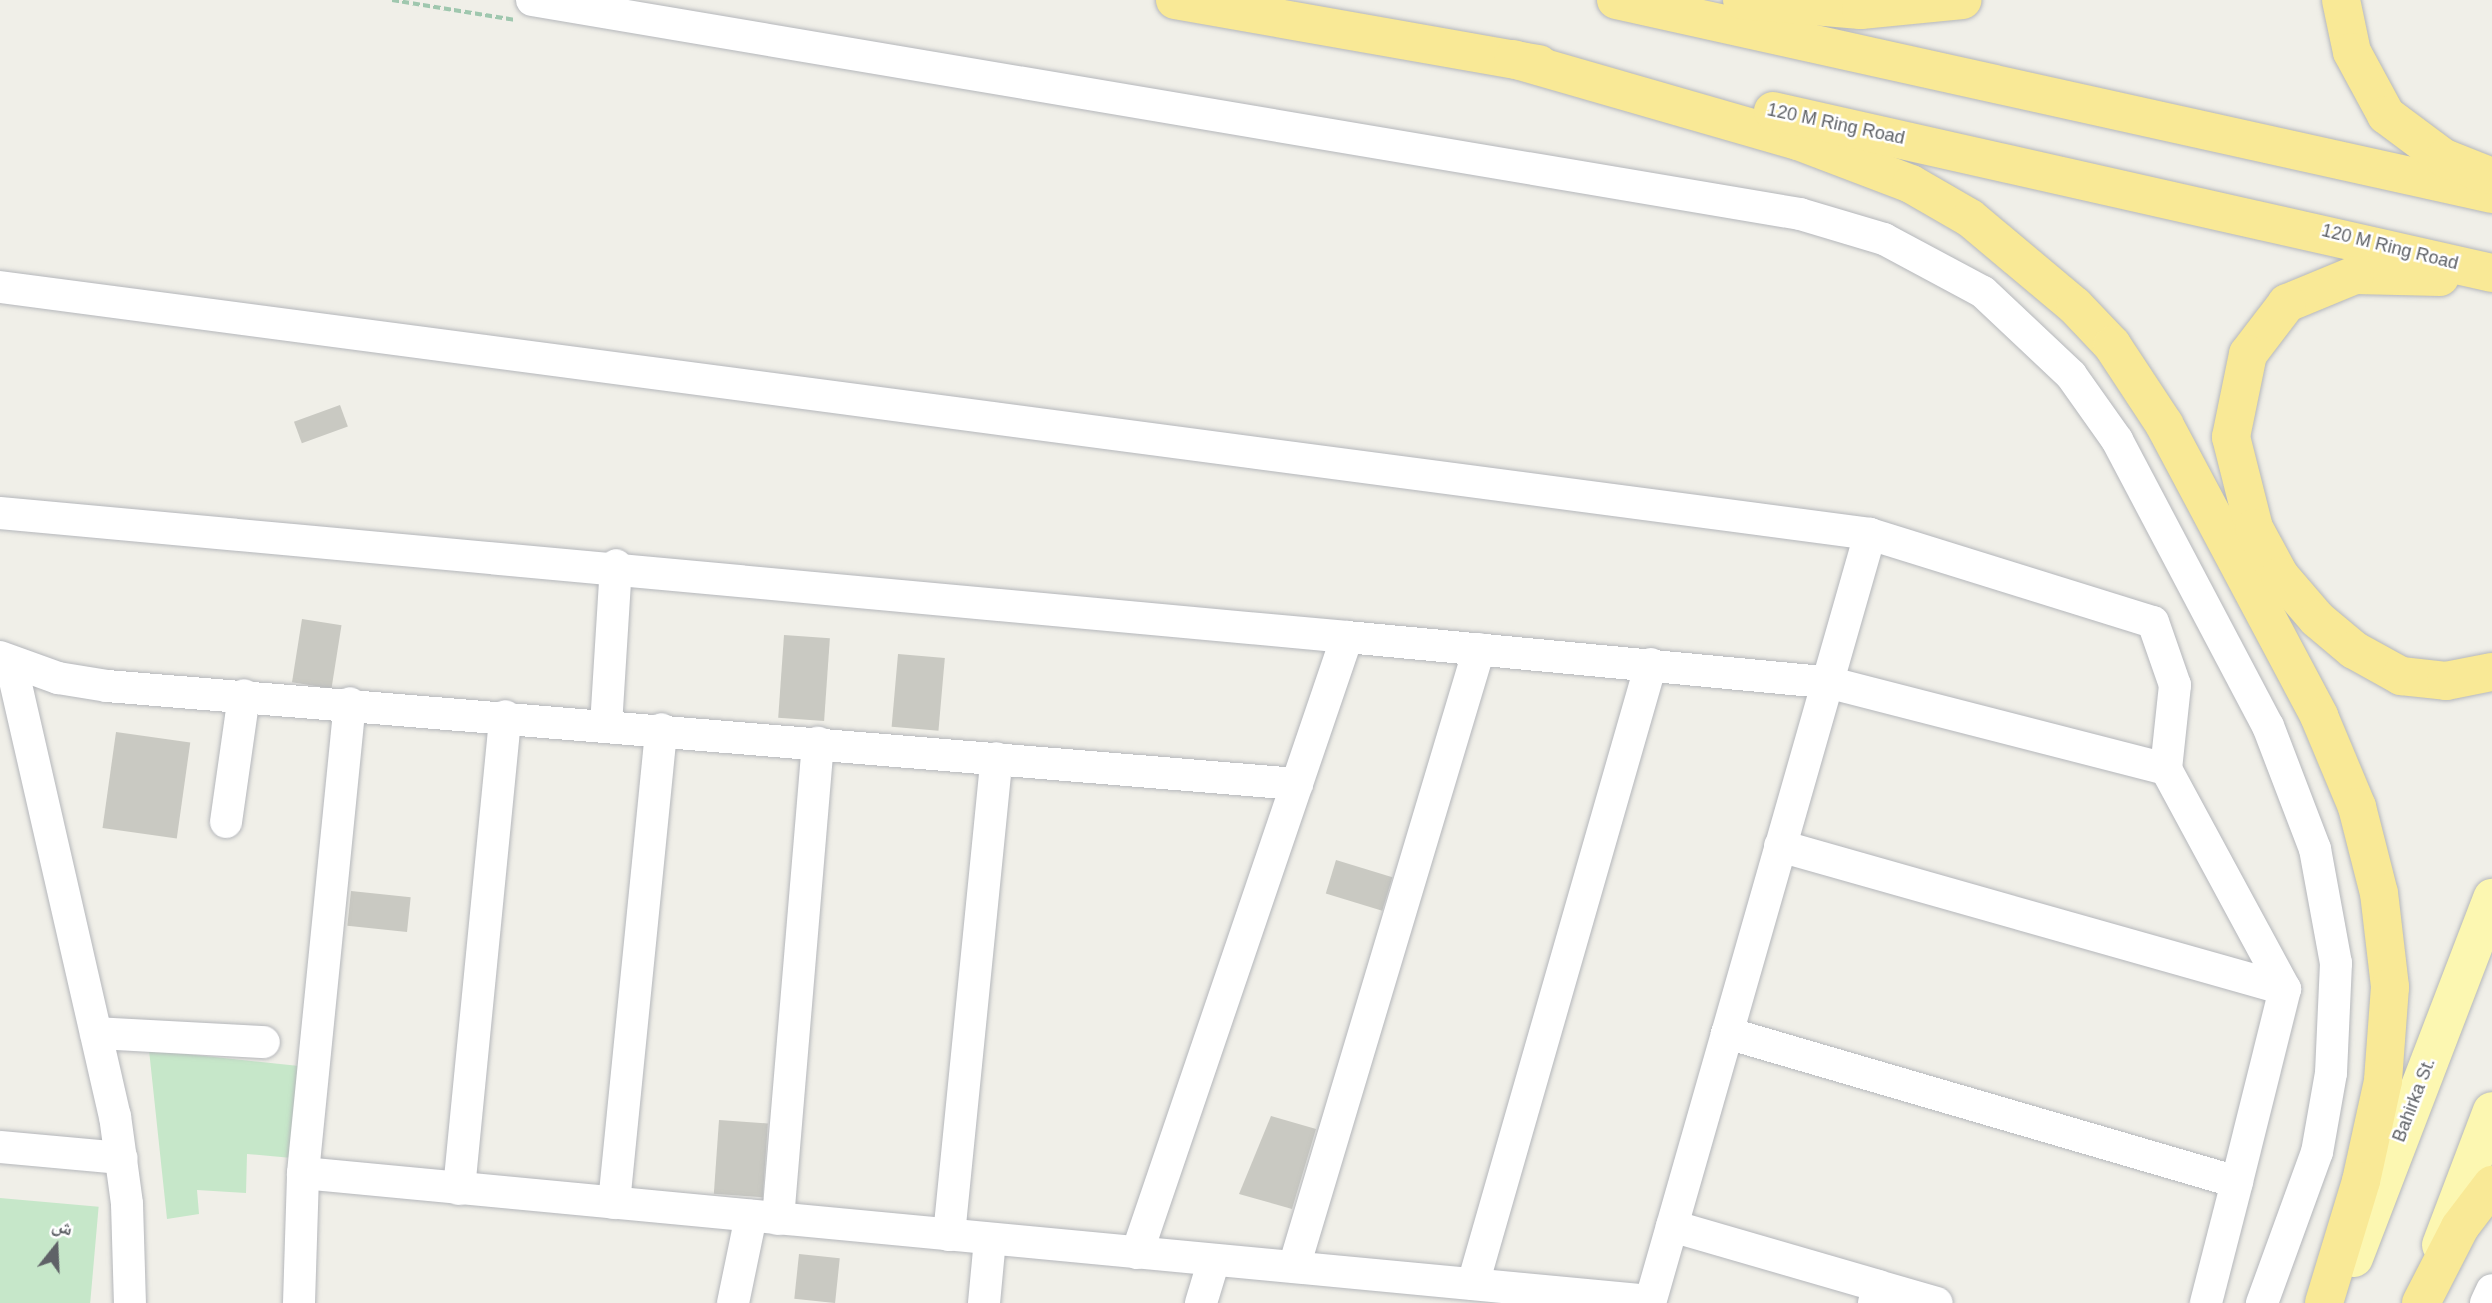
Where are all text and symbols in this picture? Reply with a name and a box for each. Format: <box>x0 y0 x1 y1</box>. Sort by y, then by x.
street label: 120 M Ring Road <box>1765 99 1907 149</box>
street label: 120 M Ring Road <box>2319 220 2461 274</box>
street label: Bahirka St. <box>2388 1055 2440 1145</box>
north arrow <box>21 1212 91 1282</box>
text: ش <box>50 1213 75 1240</box>

